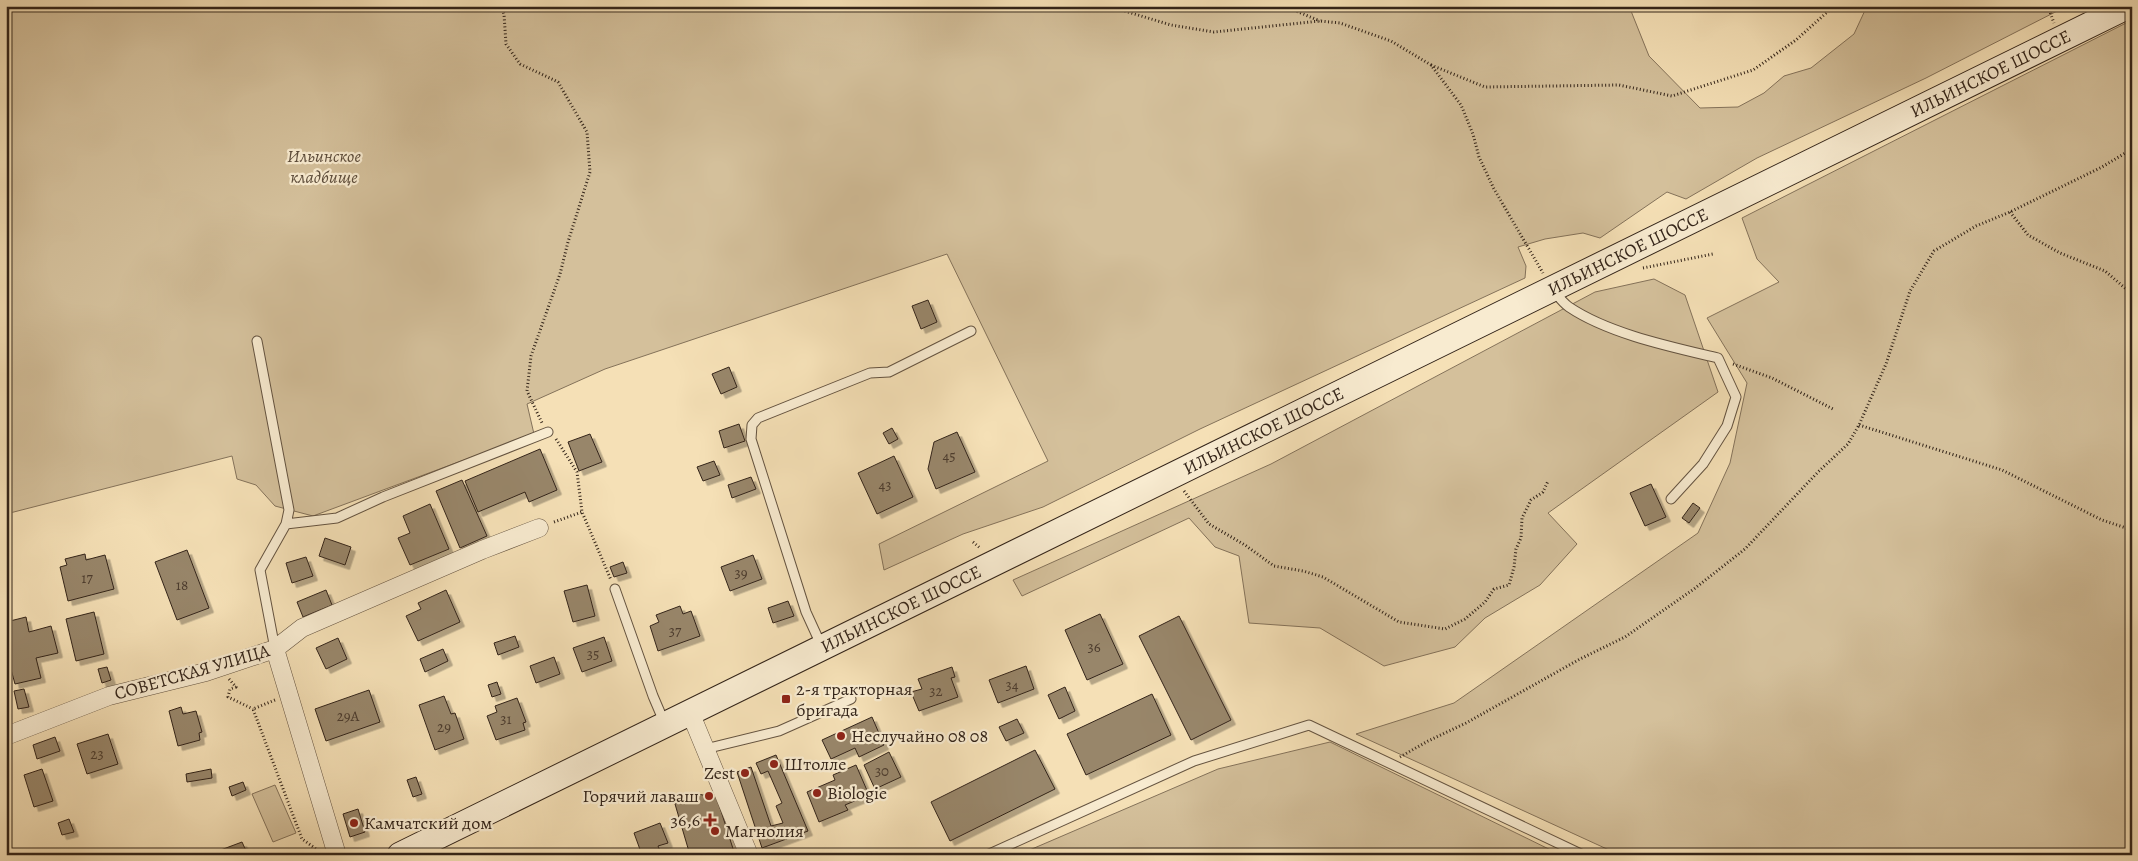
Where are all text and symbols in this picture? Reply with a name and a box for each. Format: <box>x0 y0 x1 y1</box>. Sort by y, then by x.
street label: ИЛЬИНСКОЕ ШОССЕ <box>1906 24 2075 123</box>
park label: Ильинское кладбище <box>287 144 361 189</box>
street label: ИЛЬИНСКОЕ ШОССЕ <box>1543 202 1712 301</box>
street label: ИЛЬИНСКОЕ ШОССЕ <box>1179 381 1348 480</box>
house number: 45 <box>942 446 956 466</box>
house number: 43 <box>878 475 892 495</box>
street label: ИЛЬИНСКОЕ ШОССЕ <box>817 559 985 659</box>
house number: 39 <box>734 563 748 583</box>
house number: 17 <box>81 568 93 588</box>
house number: 18 <box>176 575 188 595</box>
house number: 37 <box>669 621 682 641</box>
house number: 36 <box>1087 637 1101 657</box>
street label: СОВЕТСКАЯ УЛИЦА <box>112 638 273 706</box>
house number: 35 <box>587 644 599 664</box>
house number: 34 <box>1005 675 1019 695</box>
place label: 2-я тракторная бригада <box>796 677 912 722</box>
house number: 32 <box>929 681 943 701</box>
marker: 2-я тракторная бригада <box>780 693 792 705</box>
house number: 29А <box>337 706 360 726</box>
house number: 31 <box>500 709 512 729</box>
house number: 29 <box>437 717 451 737</box>
place label: Неслучайно 08 08 <box>851 724 988 748</box>
marker: Неслучайно 08 08 <box>835 730 847 742</box>
house number: 23 <box>90 744 104 764</box>
place label: Штолле <box>784 752 846 776</box>
marker: Штолле <box>768 758 780 770</box>
place label: Zest <box>704 761 735 785</box>
house number: 30 <box>875 761 889 781</box>
marker: Zest <box>739 767 751 779</box>
place label: Biologie <box>827 781 887 805</box>
place label: Горячий лаваш <box>582 784 699 808</box>
marker: Biologie <box>811 787 823 799</box>
marker: Горячий лаваш <box>703 790 715 802</box>
place label: 36,6 <box>671 808 700 832</box>
place label: Камчатский дом <box>364 811 492 835</box>
marker: 36,6 <box>704 814 716 826</box>
marker: Камчатский дом <box>348 817 360 829</box>
place label: Магнолия <box>725 819 804 843</box>
marker: Магнолия <box>709 825 721 837</box>

